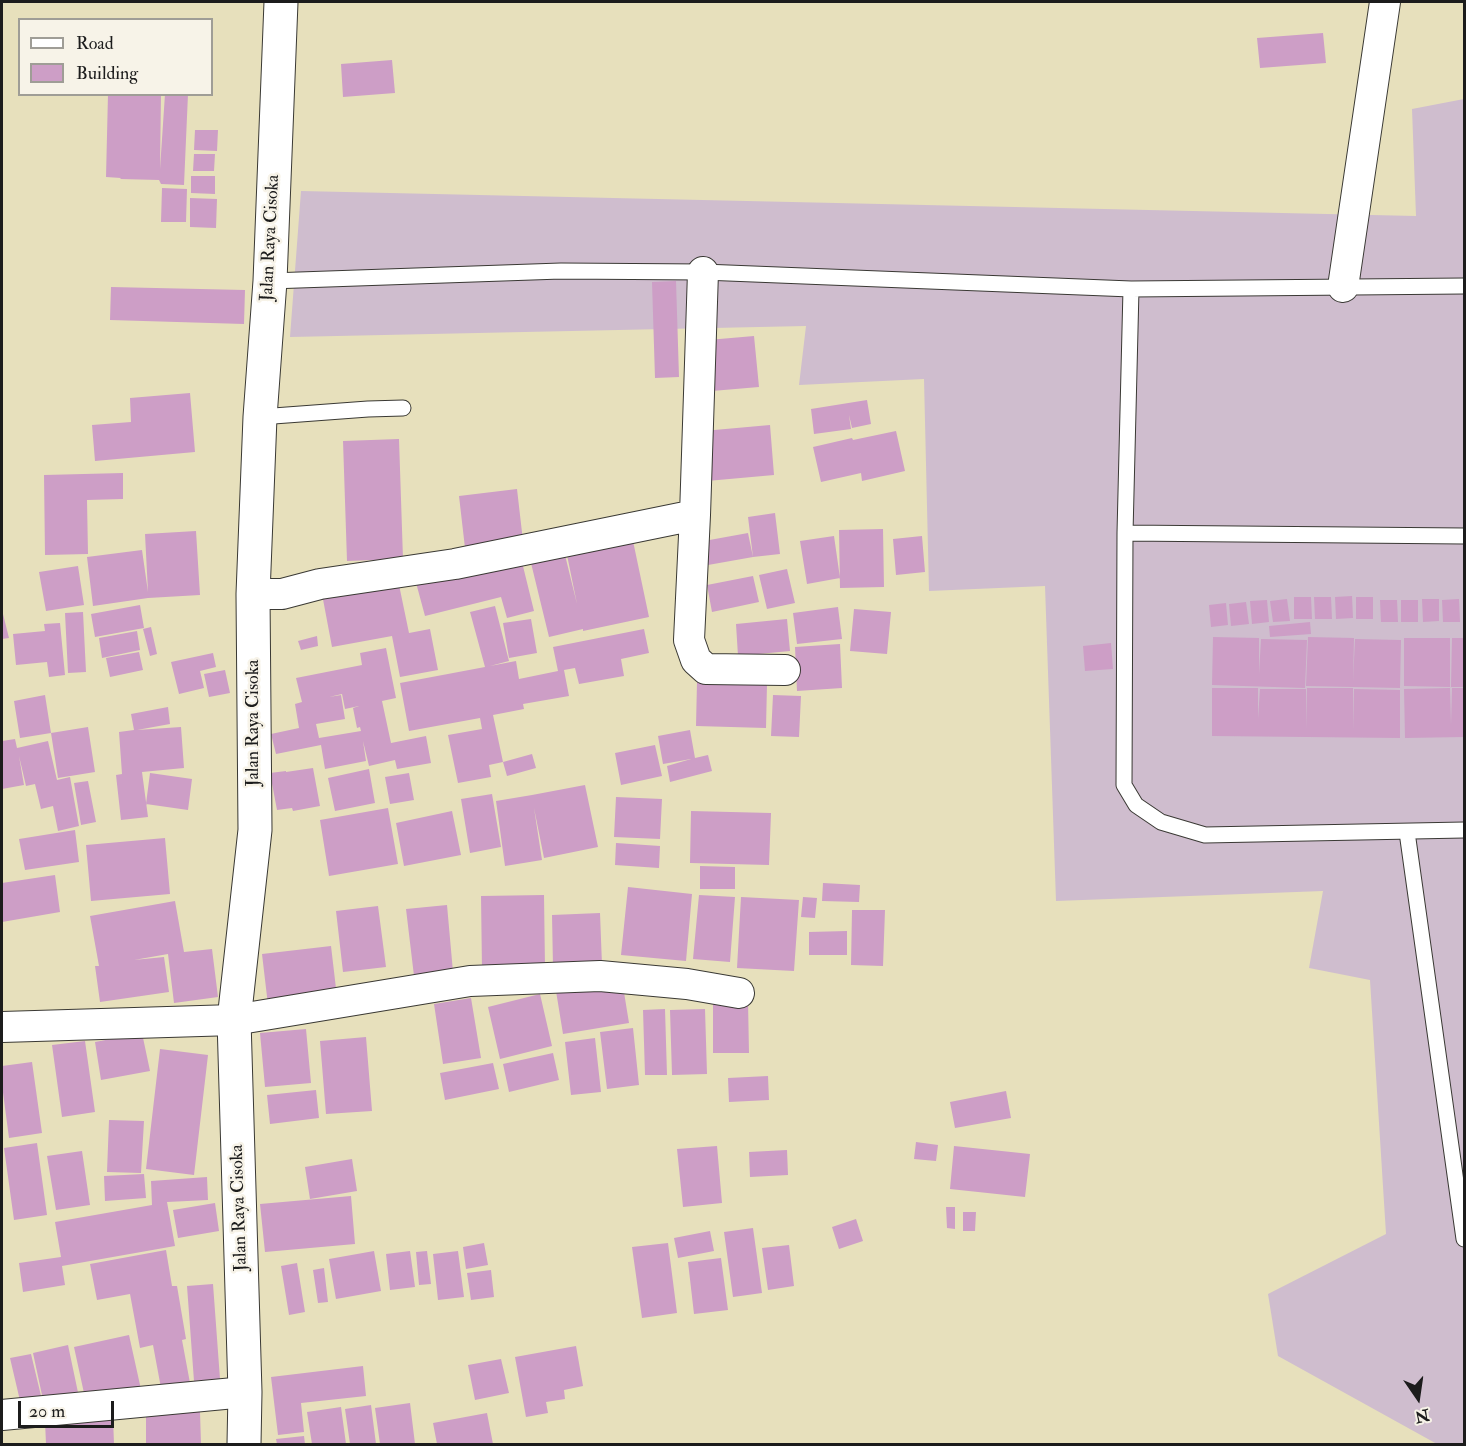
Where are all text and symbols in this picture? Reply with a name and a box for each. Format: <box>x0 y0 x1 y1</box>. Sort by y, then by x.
legend <box>18 18 213 96</box>
text: Road <box>76 32 114 55</box>
text: Building <box>76 62 138 85</box>
street label: Jalan Raya Cisoka <box>257 174 285 302</box>
street label: Jalan Raya Cisoka <box>243 660 265 786</box>
street label: Jalan Raya Cisoka <box>227 1144 253 1272</box>
north arrow <box>1388 1368 1448 1428</box>
scale bar <box>21 1389 117 1427</box>
text: 20 m <box>29 1400 65 1423</box>
text: N <box>1413 1404 1431 1427</box>

